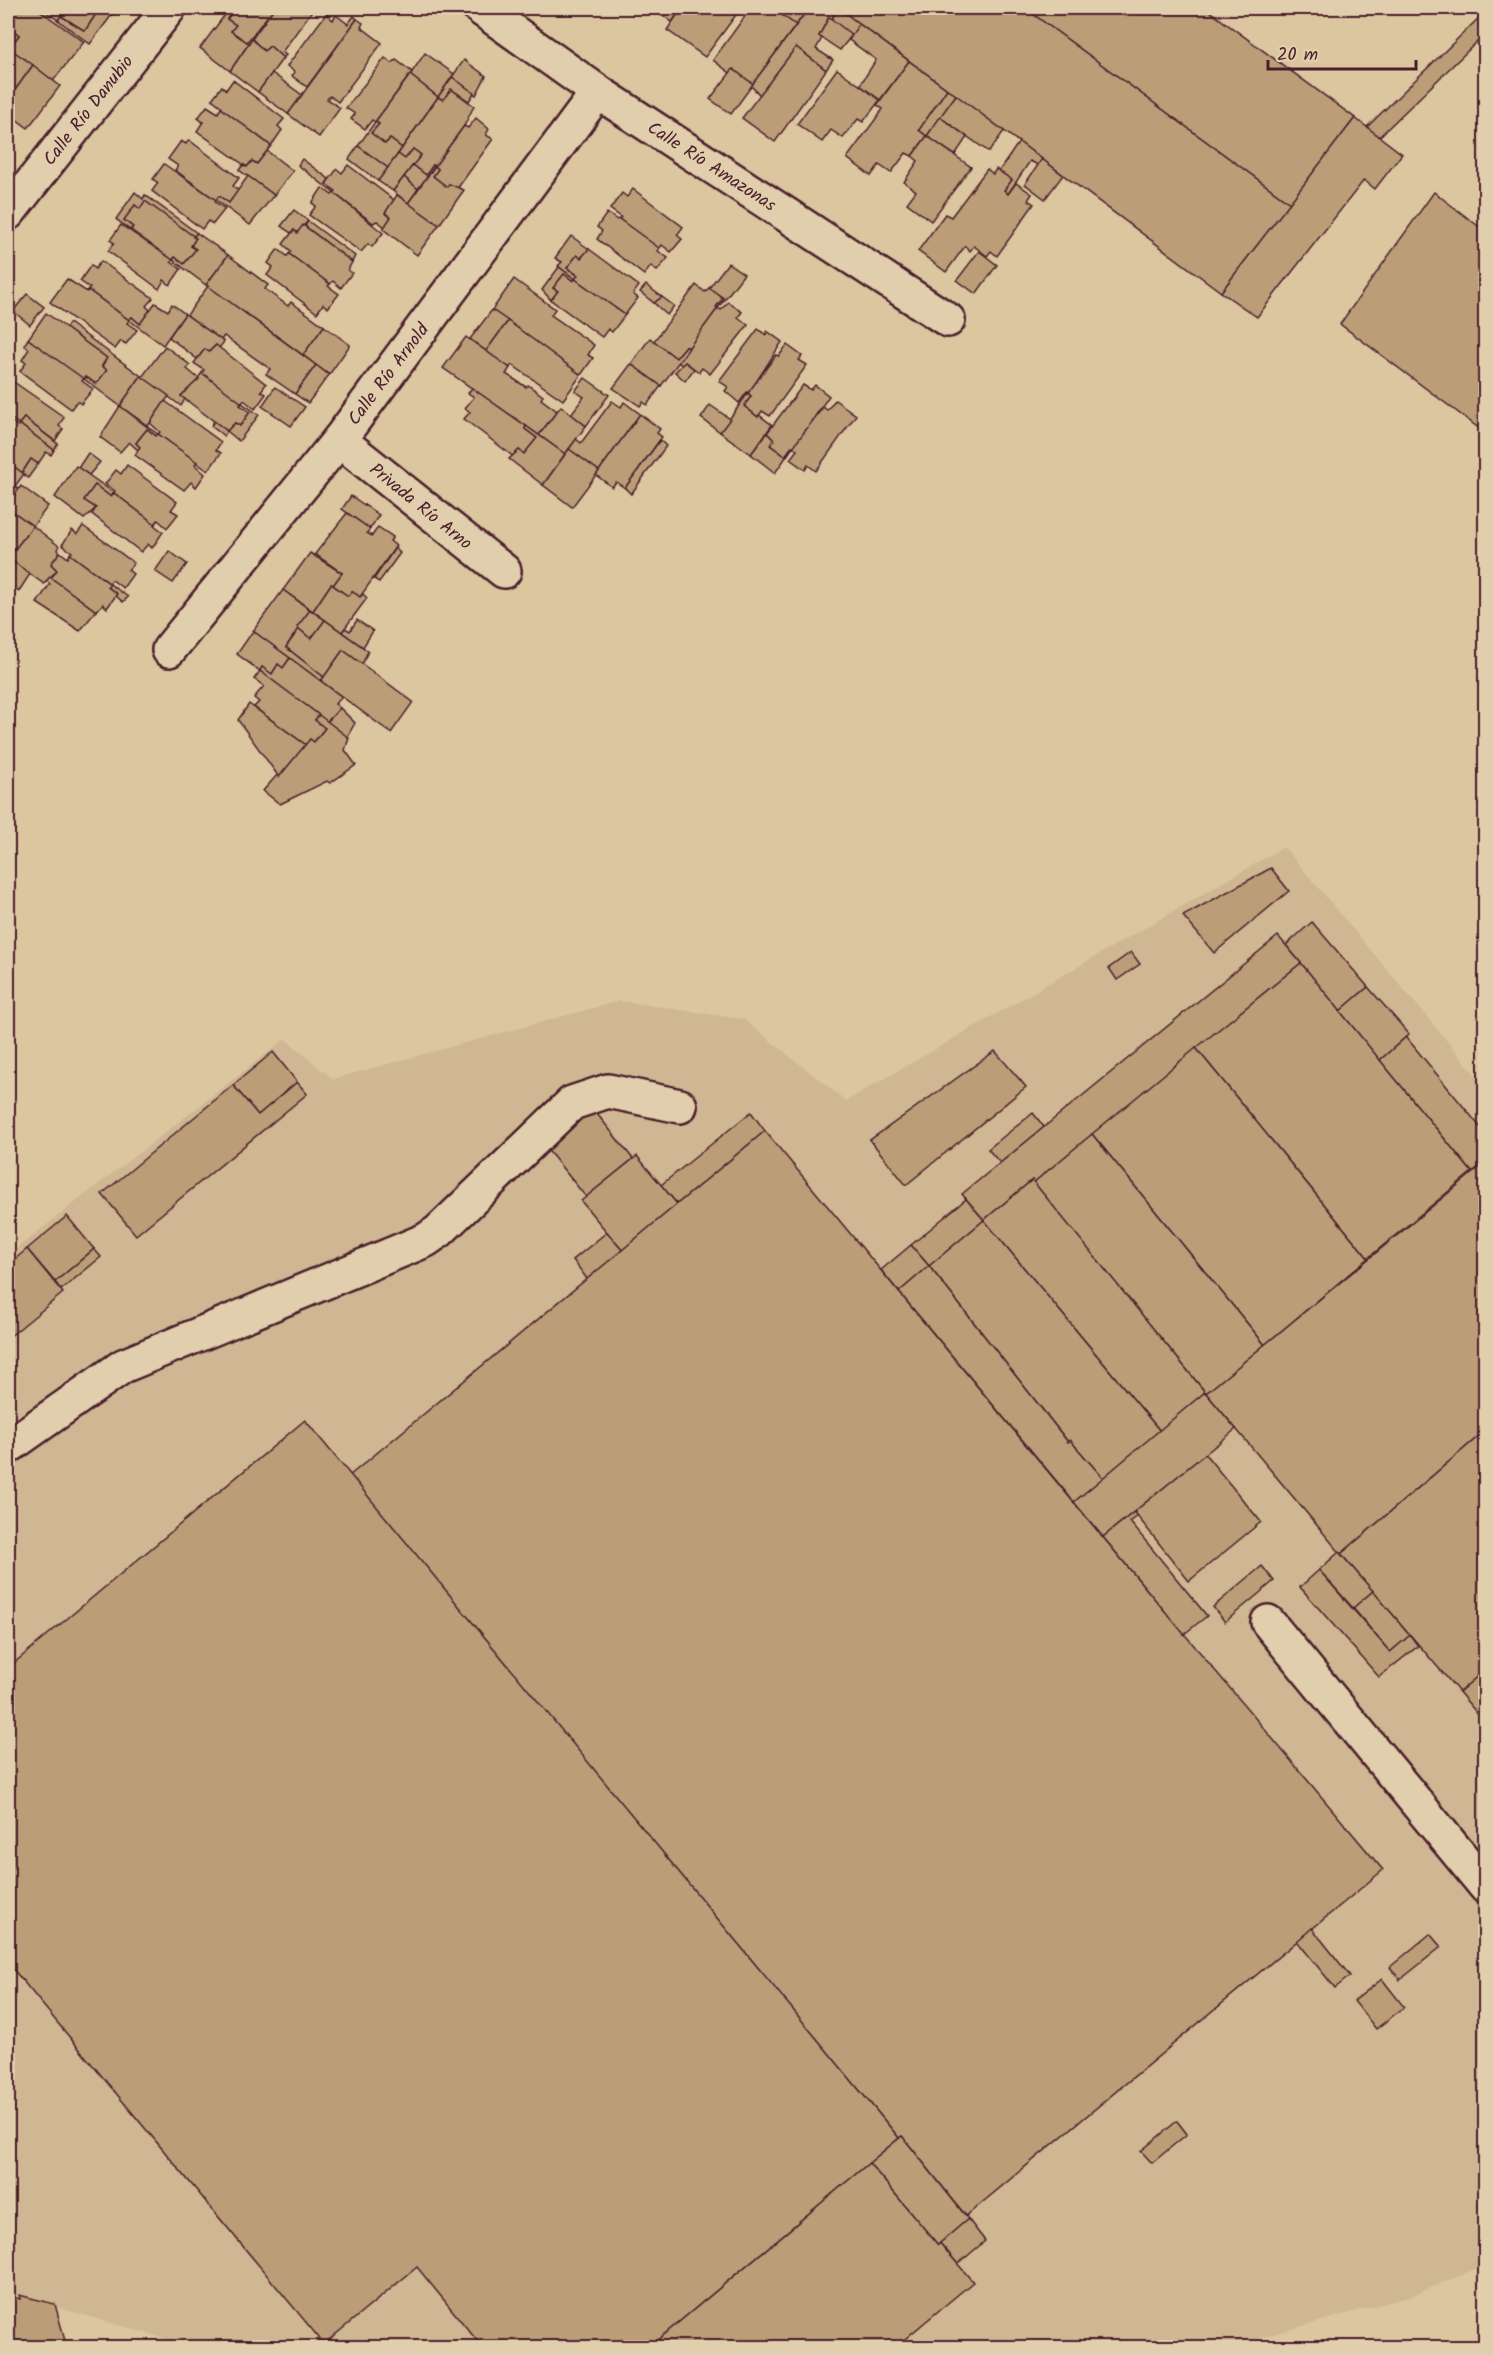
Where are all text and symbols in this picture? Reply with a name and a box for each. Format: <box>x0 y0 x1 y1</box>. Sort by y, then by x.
scale bar <box>1268 33 1416 71</box>
text: 20 m <box>1277 41 1318 70</box>
street label: Calle Río Danubio <box>37 49 142 173</box>
street label: Calle Río Amazonas <box>641 115 782 220</box>
street label: Calle Río Arnold <box>341 317 438 432</box>
street label: Privada Río Arno <box>362 456 478 558</box>

